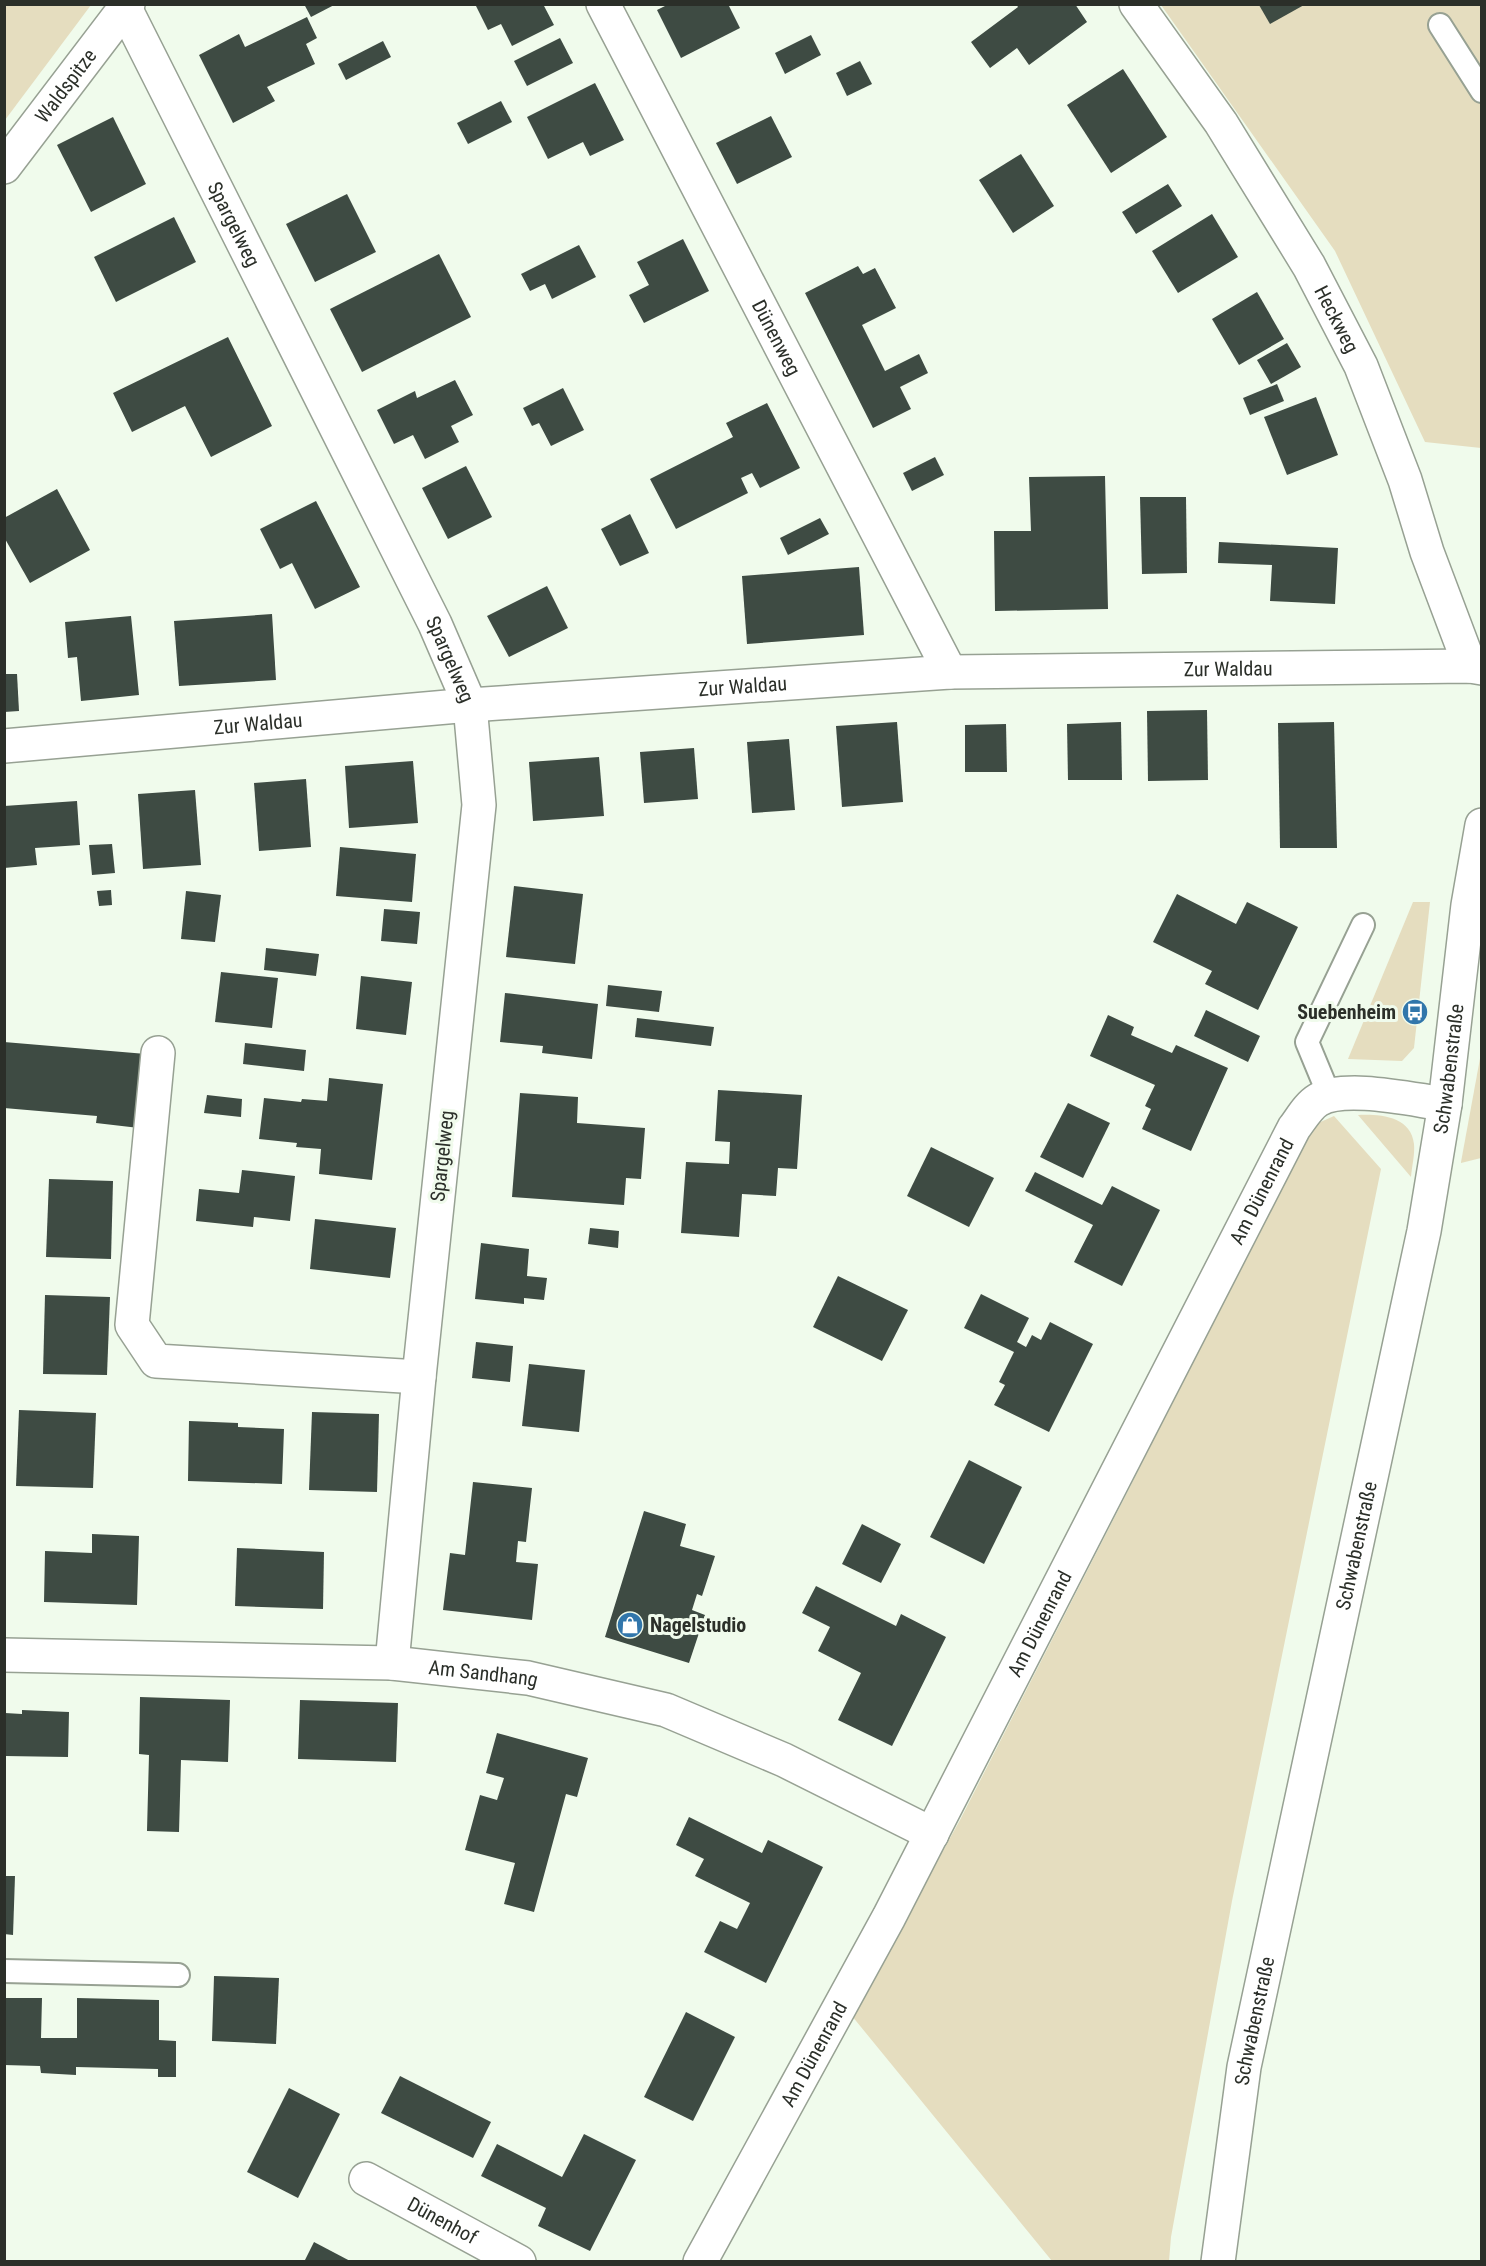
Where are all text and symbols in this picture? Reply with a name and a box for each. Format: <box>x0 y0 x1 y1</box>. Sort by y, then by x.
street label: Waldspitze <box>30 44 102 128</box>
street label: Spargelweg <box>202 178 265 271</box>
street label: Heckweg <box>1309 281 1364 357</box>
street label: Dünenweg <box>747 296 806 380</box>
street label: Spargelweg <box>421 612 479 706</box>
street label: Zur Waldau <box>1183 656 1273 681</box>
street label: Zur Waldau <box>697 671 788 701</box>
street label: Zur Waldau <box>213 708 303 740</box>
bus stop icon: Suebenheim <box>1400 997 1430 1027</box>
place label: Suebenheim <box>1297 1000 1396 1024</box>
street label: Schwabenstraße <box>1428 1002 1469 1136</box>
street label: Spargelweg <box>425 1109 459 1203</box>
street label: Am Dünenrand <box>1224 1134 1299 1248</box>
street label: Schwabenstraße <box>1331 1479 1382 1612</box>
street label: Am Dünenrand <box>1002 1567 1077 1681</box>
shop icon: Nagelstudio <box>615 1610 645 1640</box>
place label: Nagelstudio <box>650 1613 746 1637</box>
street label: Am Sandhang <box>428 1655 540 1692</box>
street label: Schwabenstraße <box>1230 1954 1279 2087</box>
street label: Am Dünenrand <box>775 1998 852 2111</box>
street label: Dünenhof <box>403 2192 482 2249</box>

